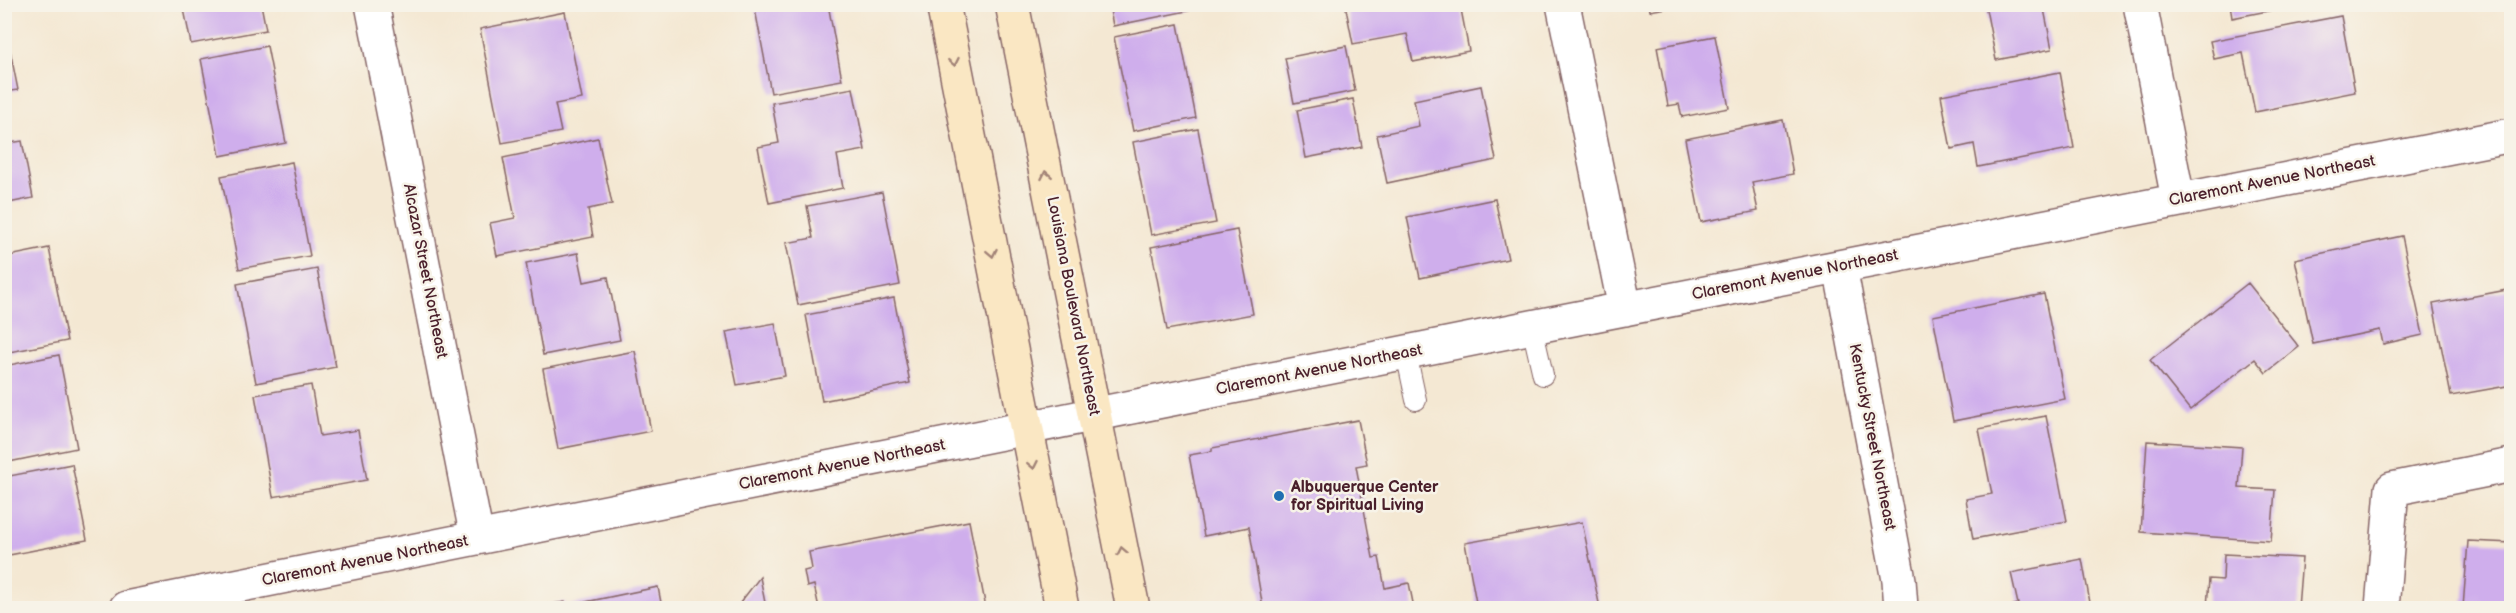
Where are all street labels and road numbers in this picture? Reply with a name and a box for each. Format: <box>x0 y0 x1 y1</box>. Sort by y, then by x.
street label: Claremont Avenue Northeast <box>2167 152 2377 210</box>
street label: Alcazar Street Northeast <box>399 182 451 360</box>
street label: Louisiana Boulevard Northeast <box>1042 195 1104 417</box>
street label: Claremont Avenue Northeast <box>1690 246 1900 304</box>
street label: Claremont Avenue Northeast <box>1214 341 1424 399</box>
street label: Kentucky Street Northeast <box>1845 342 1899 532</box>
street label: Claremont Avenue Northeast <box>737 436 947 494</box>
street label: Claremont Avenue Northeast <box>260 532 470 590</box>

